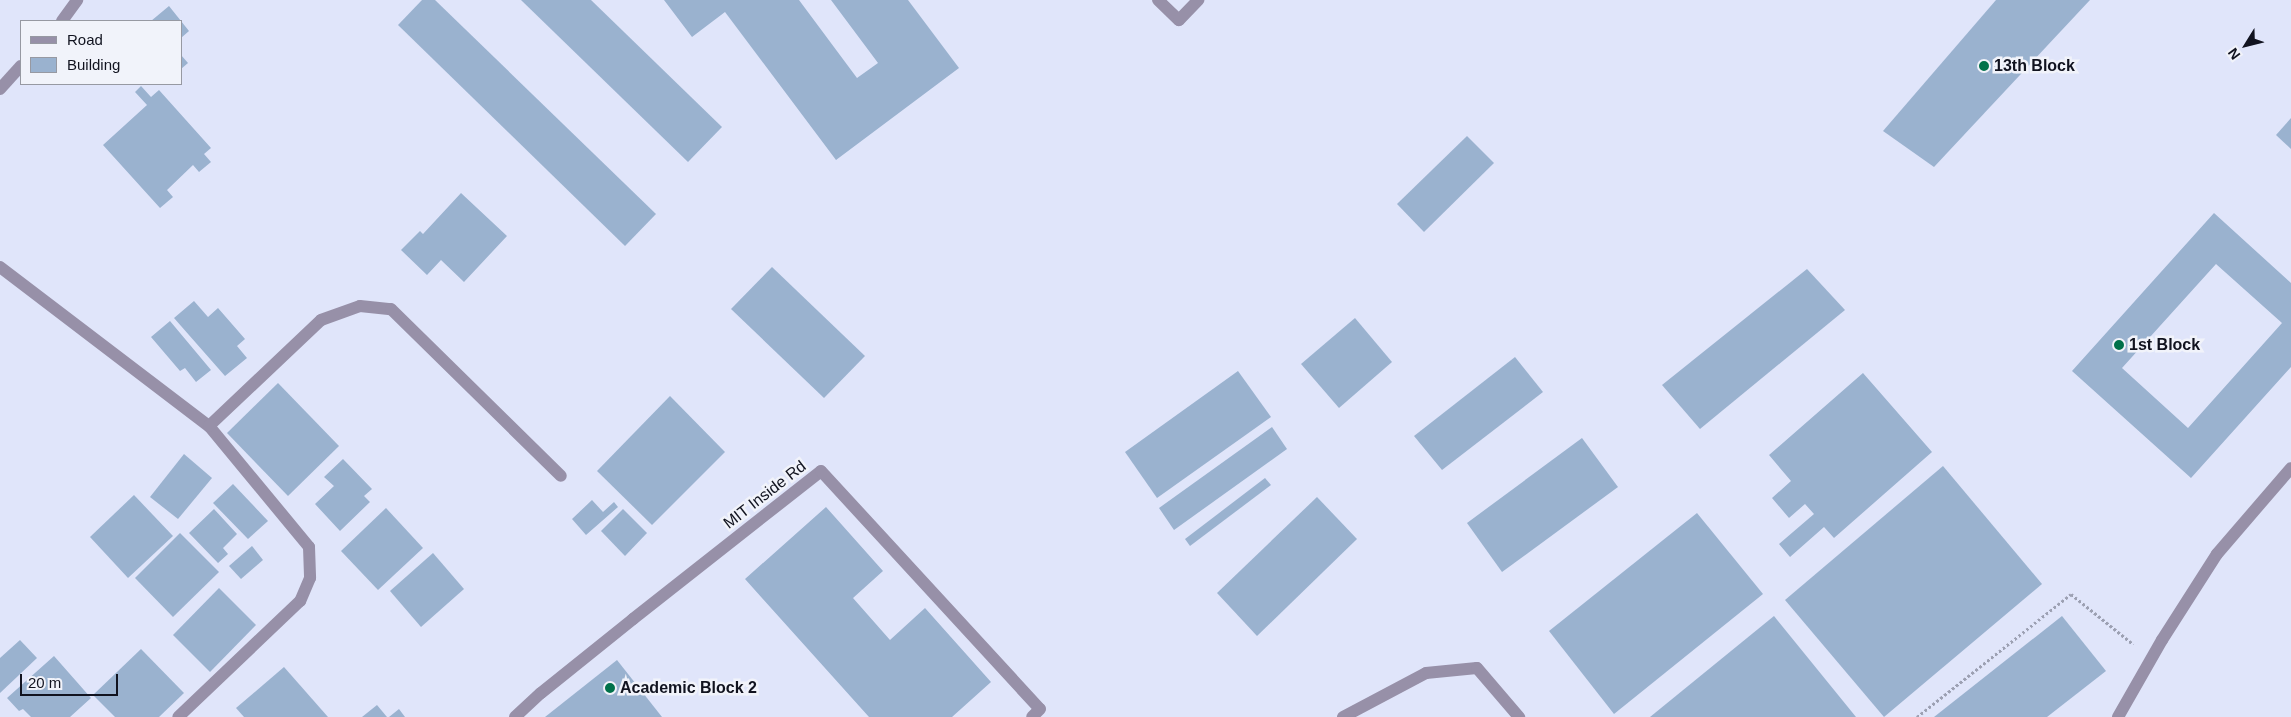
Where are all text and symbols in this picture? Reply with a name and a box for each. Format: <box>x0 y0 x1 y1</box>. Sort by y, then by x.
legend <box>20 20 182 85</box>
north arrow <box>2221 20 2271 70</box>
text: Road <box>67 31 103 48</box>
text: N <box>2224 45 2243 63</box>
text: Building <box>67 56 120 73</box>
place label: 13th Block <box>1994 56 2075 76</box>
marker: 13th Block <box>1978 60 1990 72</box>
place label: 1st Block <box>2129 335 2200 355</box>
marker: 1st Block <box>2113 339 2125 351</box>
street label: MIT Inside Rd <box>720 457 810 533</box>
scale bar <box>22 664 120 696</box>
text: 20 m <box>28 674 61 691</box>
place label: Academic Block 2 <box>620 678 757 698</box>
marker: Academic Block 2 <box>604 682 616 694</box>

